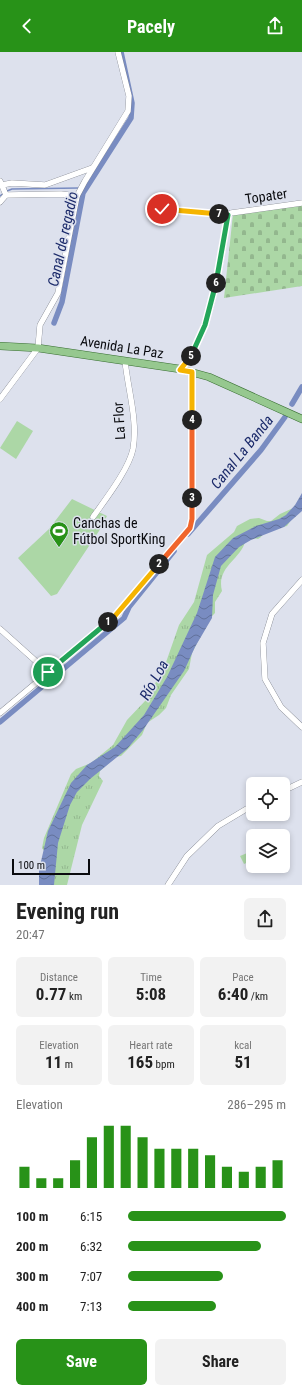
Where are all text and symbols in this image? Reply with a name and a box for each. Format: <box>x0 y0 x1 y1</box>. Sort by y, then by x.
icon: back <box>16 15 38 37</box>
icon: share <box>264 15 286 37</box>
text: Pacely <box>127 16 175 37</box>
street label: Topater <box>244 185 288 207</box>
water label: Canal de regadio <box>44 190 82 288</box>
pin <box>145 192 179 226</box>
icon: check <box>151 198 173 220</box>
pin: 7 <box>209 204 229 224</box>
text: 7 <box>216 207 222 220</box>
pin: 6 <box>206 273 226 293</box>
text: 6 <box>213 276 219 289</box>
street label: Avenida La Paz <box>79 333 165 361</box>
pin: 5 <box>181 346 201 366</box>
text: 5 <box>188 349 194 362</box>
street label: La Flor <box>110 402 128 440</box>
pin: 4 <box>182 410 202 430</box>
water label: Canal La Banda <box>207 412 277 492</box>
text: 4 <box>189 413 195 426</box>
pin: 3 <box>182 488 202 508</box>
text: 3 <box>189 491 195 504</box>
place label: Canchas de Fútbol SportKing <box>73 515 165 547</box>
sports icon: Canchas de Fútbol SportKing <box>48 520 70 548</box>
pin: 2 <box>149 554 169 574</box>
text: 2 <box>156 557 162 570</box>
pin: 1 <box>98 612 118 632</box>
text: 1 <box>105 615 111 628</box>
pin <box>31 655 65 689</box>
water label: Río Loa <box>136 657 172 703</box>
icon: arrive <box>37 661 59 683</box>
map controls <box>246 777 290 873</box>
button: locate <box>246 777 290 821</box>
button: layers <box>246 829 290 873</box>
scale bar <box>12 857 90 876</box>
text: 100 m <box>18 859 45 872</box>
button: share <box>244 898 286 940</box>
text: Evening run <box>16 899 119 924</box>
text: 20:47 <box>16 927 45 942</box>
text: Distance <box>40 971 78 984</box>
text: Time <box>140 971 162 984</box>
text: Pace <box>232 971 254 984</box>
text: 0.77 <box>36 984 66 1004</box>
text: 5:08 <box>136 984 166 1004</box>
text: 6:40 <box>218 984 248 1004</box>
text: km <box>66 990 82 1003</box>
text: /km <box>248 990 268 1003</box>
text: Elevation <box>39 1039 79 1052</box>
text: Heart rate <box>129 1039 173 1052</box>
text: kcal <box>234 1039 252 1052</box>
text: 11 <box>45 1052 62 1072</box>
text: 165 <box>127 1052 153 1072</box>
text: 51 <box>234 1052 252 1072</box>
text: m <box>62 1058 73 1071</box>
text: bpm <box>153 1058 175 1071</box>
text: Elevation <box>16 1097 63 1112</box>
text: 286–295 m <box>227 1097 286 1112</box>
text: 100 m <box>16 1209 48 1224</box>
text: 6:15 <box>80 1209 102 1224</box>
text: 200 m <box>16 1239 48 1254</box>
text: 6:32 <box>80 1239 102 1254</box>
text: 300 m <box>16 1269 48 1284</box>
text: 7:07 <box>80 1269 102 1284</box>
text: 400 m <box>16 1299 48 1314</box>
text: 7:13 <box>80 1299 102 1314</box>
button: Save <box>16 1339 147 1385</box>
button: Share <box>155 1339 286 1385</box>

